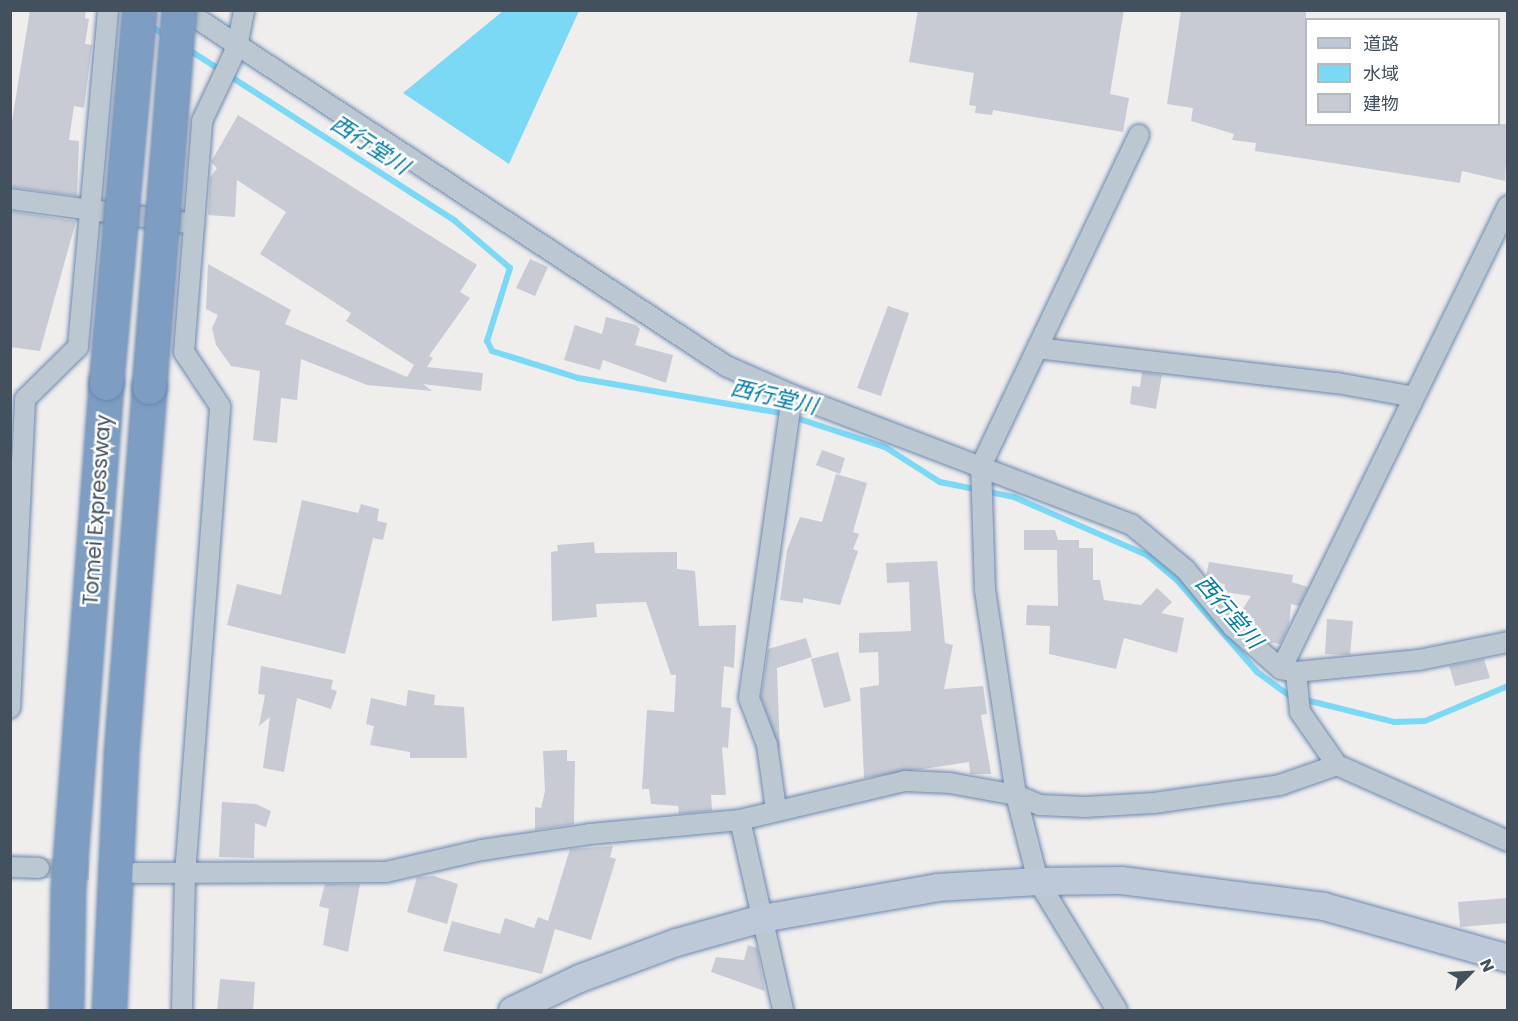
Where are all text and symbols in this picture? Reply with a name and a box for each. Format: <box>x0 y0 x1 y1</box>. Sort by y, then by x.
legend <box>1305 18 1500 126</box>
text: 道路 <box>1363 31 1399 56</box>
text: 水域 <box>1363 61 1399 86</box>
text: 建物 <box>1363 91 1399 116</box>
water label: 西行堂川 <box>326 110 414 180</box>
water label: 西行堂川 <box>728 374 820 420</box>
street label: Tomei Expressway <box>78 414 116 606</box>
water label: 西行堂川 <box>1190 570 1268 654</box>
north arrow <box>1440 943 1500 1003</box>
text: N <box>1474 955 1500 976</box>

